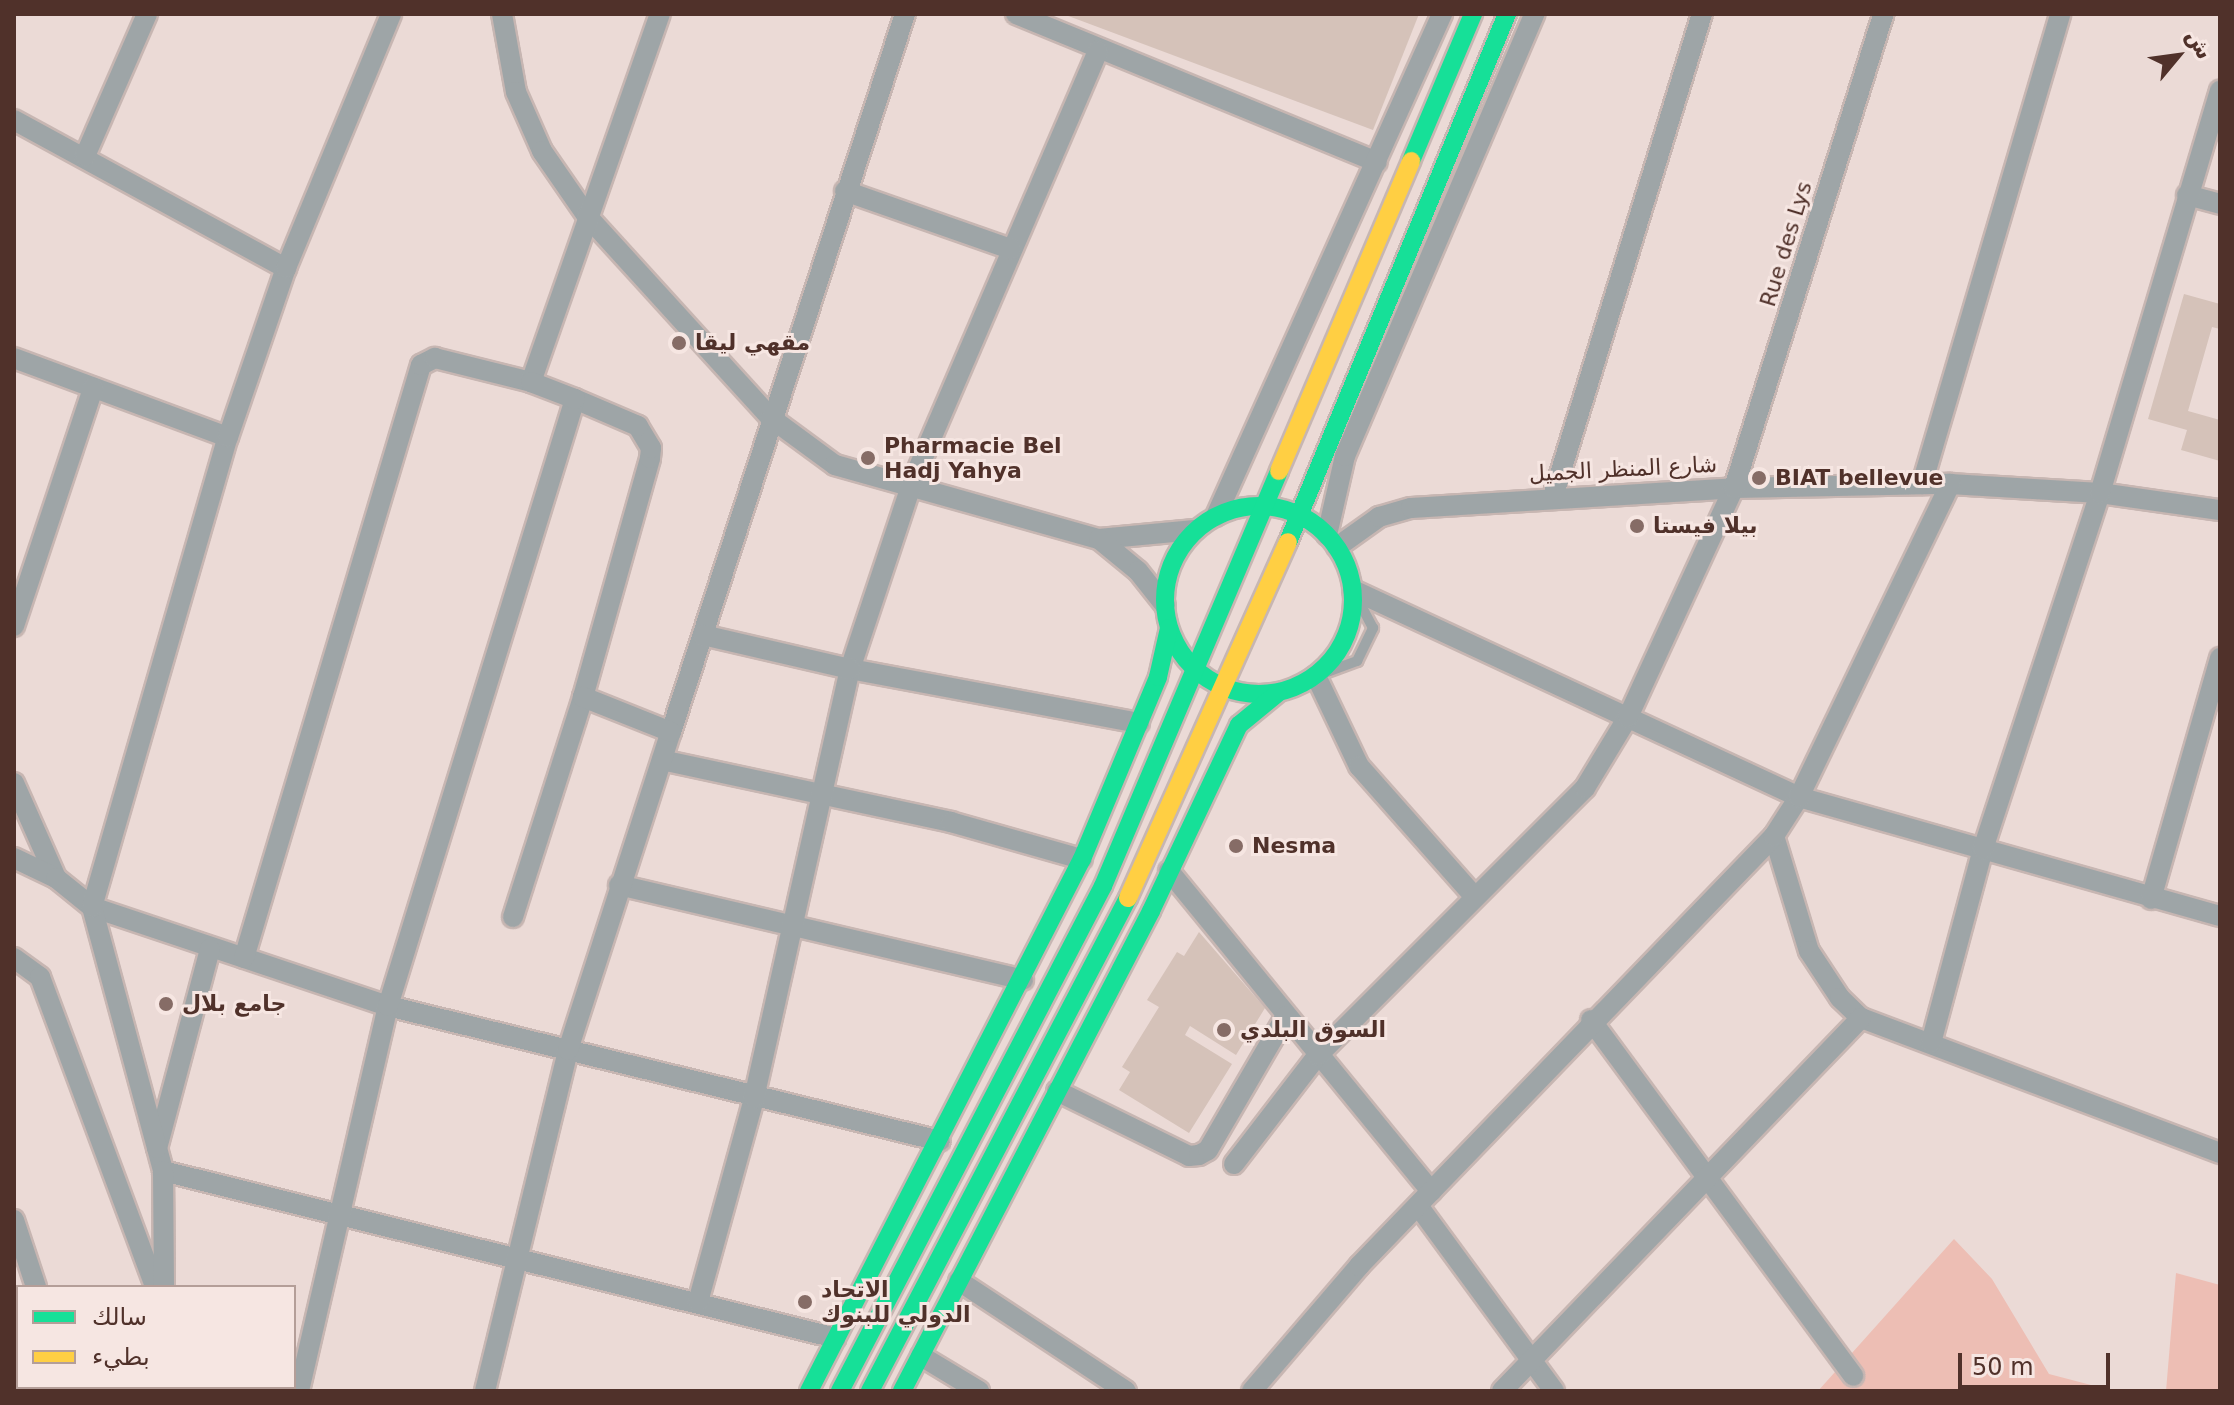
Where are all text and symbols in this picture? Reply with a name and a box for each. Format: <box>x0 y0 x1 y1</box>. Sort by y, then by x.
north arrow <box>2138 16 2218 96</box>
text: ش <box>2181 25 2218 63</box>
street label: Rue des Lys <box>1754 178 1818 310</box>
place label: مقهي ليقا <box>695 330 810 356</box>
marker: مقهي ليقا <box>670 334 688 352</box>
place label: Pharmacie Bel Hadj Yahya <box>884 432 1062 484</box>
marker: Pharmacie Bel Hadj Yahya <box>859 449 877 467</box>
street label: شارع المنظر الجميل <box>1528 451 1718 487</box>
place label: BIAT bellevue <box>1775 465 1944 491</box>
marker: BIAT bellevue <box>1750 469 1768 487</box>
place label: بيلا فيستا <box>1653 513 1758 539</box>
marker: بيلا فيستا <box>1628 517 1646 535</box>
place label: Nesma <box>1252 833 1336 859</box>
marker: Nesma <box>1227 837 1245 855</box>
place label: جامع بلال <box>182 991 286 1017</box>
marker: جامع بلال <box>157 995 175 1013</box>
place label: السوق البلدي <box>1240 1017 1386 1043</box>
marker: السوق البلدي <box>1215 1021 1233 1039</box>
place label: الاتحاد الدولي للبنوك <box>821 1276 971 1328</box>
legend <box>16 1285 296 1389</box>
marker: الاتحاد الدولي للبنوك <box>796 1293 814 1311</box>
text: سالك <box>92 1303 147 1331</box>
scale bar <box>1962 1337 2114 1387</box>
text: بطيء <box>92 1343 150 1371</box>
text: 50 m <box>1972 1353 2034 1381</box>

